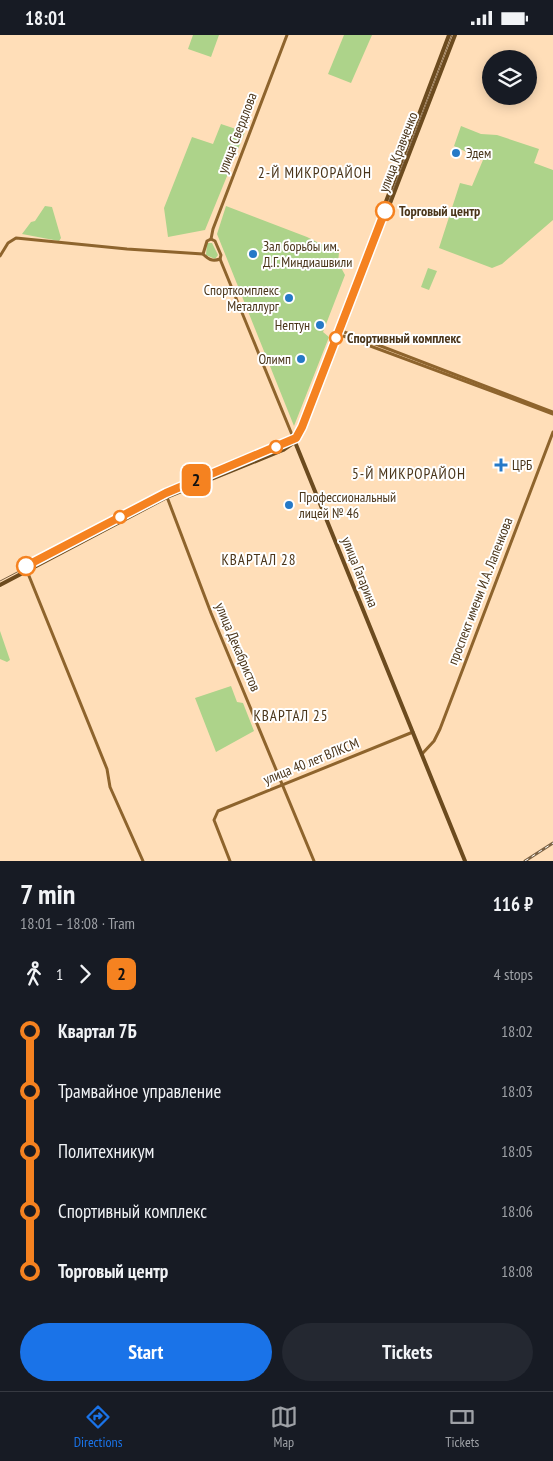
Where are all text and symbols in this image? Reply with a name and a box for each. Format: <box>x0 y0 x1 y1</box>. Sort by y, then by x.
text: 18:01 <box>25 6 66 30</box>
map controls <box>482 50 537 105</box>
button: layers <box>482 50 537 105</box>
street label: улица Свердлова <box>213 90 261 176</box>
street label: улица Кравченко <box>374 109 422 195</box>
place label: Эдем <box>466 144 491 162</box>
marker: Эдем <box>450 147 462 159</box>
district label: 2-Й МИКРОРАЙОН <box>258 163 372 182</box>
marker: Торговый центр <box>375 201 395 221</box>
place label: Торговый центр <box>399 202 480 220</box>
place label: Зал борьбы им. Д.Г. Миндиашвили <box>263 237 352 271</box>
marker: Зал борьбы им. Д.Г. Миндиашвили <box>247 248 259 260</box>
place label: Спорткомплекс Металлург <box>204 281 280 315</box>
marker: Спорткомплекс Металлург <box>283 292 295 304</box>
place label: Нептун <box>275 316 310 334</box>
marker: Нептун <box>314 319 326 331</box>
place label: Спортивный комплекс <box>347 329 461 347</box>
marker: Спортивный комплекс <box>329 331 343 345</box>
place label: Олимп <box>258 350 291 368</box>
marker: Олимп <box>295 353 307 365</box>
unlabelled marker <box>269 440 283 454</box>
place label: ЦРБ <box>512 456 532 474</box>
marker: ЦРБ <box>494 458 508 472</box>
line badge: 2 <box>180 464 212 496</box>
district label: 5-Й МИКРОРАЙОН <box>352 464 466 483</box>
text: 2 <box>192 468 200 491</box>
place label: Профессиональный лицей № 46 <box>298 488 396 522</box>
marker: Профессиональный лицей № 46 <box>283 499 295 511</box>
unlabelled marker <box>113 510 127 524</box>
street label: проспект имени И.А. Лапенкова <box>444 515 516 667</box>
street label: улица Гагарина <box>338 534 382 610</box>
district label: КВАРТАЛ 28 <box>221 550 297 569</box>
unlabelled marker <box>16 556 36 576</box>
street label: улица Декабристов <box>211 600 265 694</box>
district label: КВАРТАЛ 25 <box>253 706 329 725</box>
street label: улица 40 лет ВЛКСМ <box>261 734 361 788</box>
text: 7 min <box>20 875 75 912</box>
text: 116 ₽ <box>493 892 533 916</box>
text: 18:01 – 18:08 · Tram <box>20 913 135 933</box>
icon: walk <box>20 960 48 988</box>
icon: forward <box>71 960 99 988</box>
text: 2 <box>117 962 126 985</box>
text: 1 <box>56 964 63 984</box>
text: 4 stops <box>493 964 533 984</box>
text: Квартал 7Б <box>58 1019 137 1043</box>
text: 18:02 <box>501 1021 533 1041</box>
text: Трамвайное управление <box>58 1079 221 1103</box>
text: 18:03 <box>501 1081 533 1101</box>
text: Политехникум <box>58 1139 155 1163</box>
text: 18:05 <box>501 1141 533 1161</box>
text: Спортивный комплекс <box>58 1199 207 1223</box>
text: 18:06 <box>501 1201 533 1221</box>
text: Торговый центр <box>58 1259 168 1283</box>
text: 18:08 <box>501 1261 533 1281</box>
button: Start <box>20 1323 272 1381</box>
button: Tickets <box>282 1323 533 1381</box>
tab: Directions <box>74 1403 122 1451</box>
tab: Map <box>270 1403 298 1451</box>
tab: Tickets <box>445 1403 479 1451</box>

